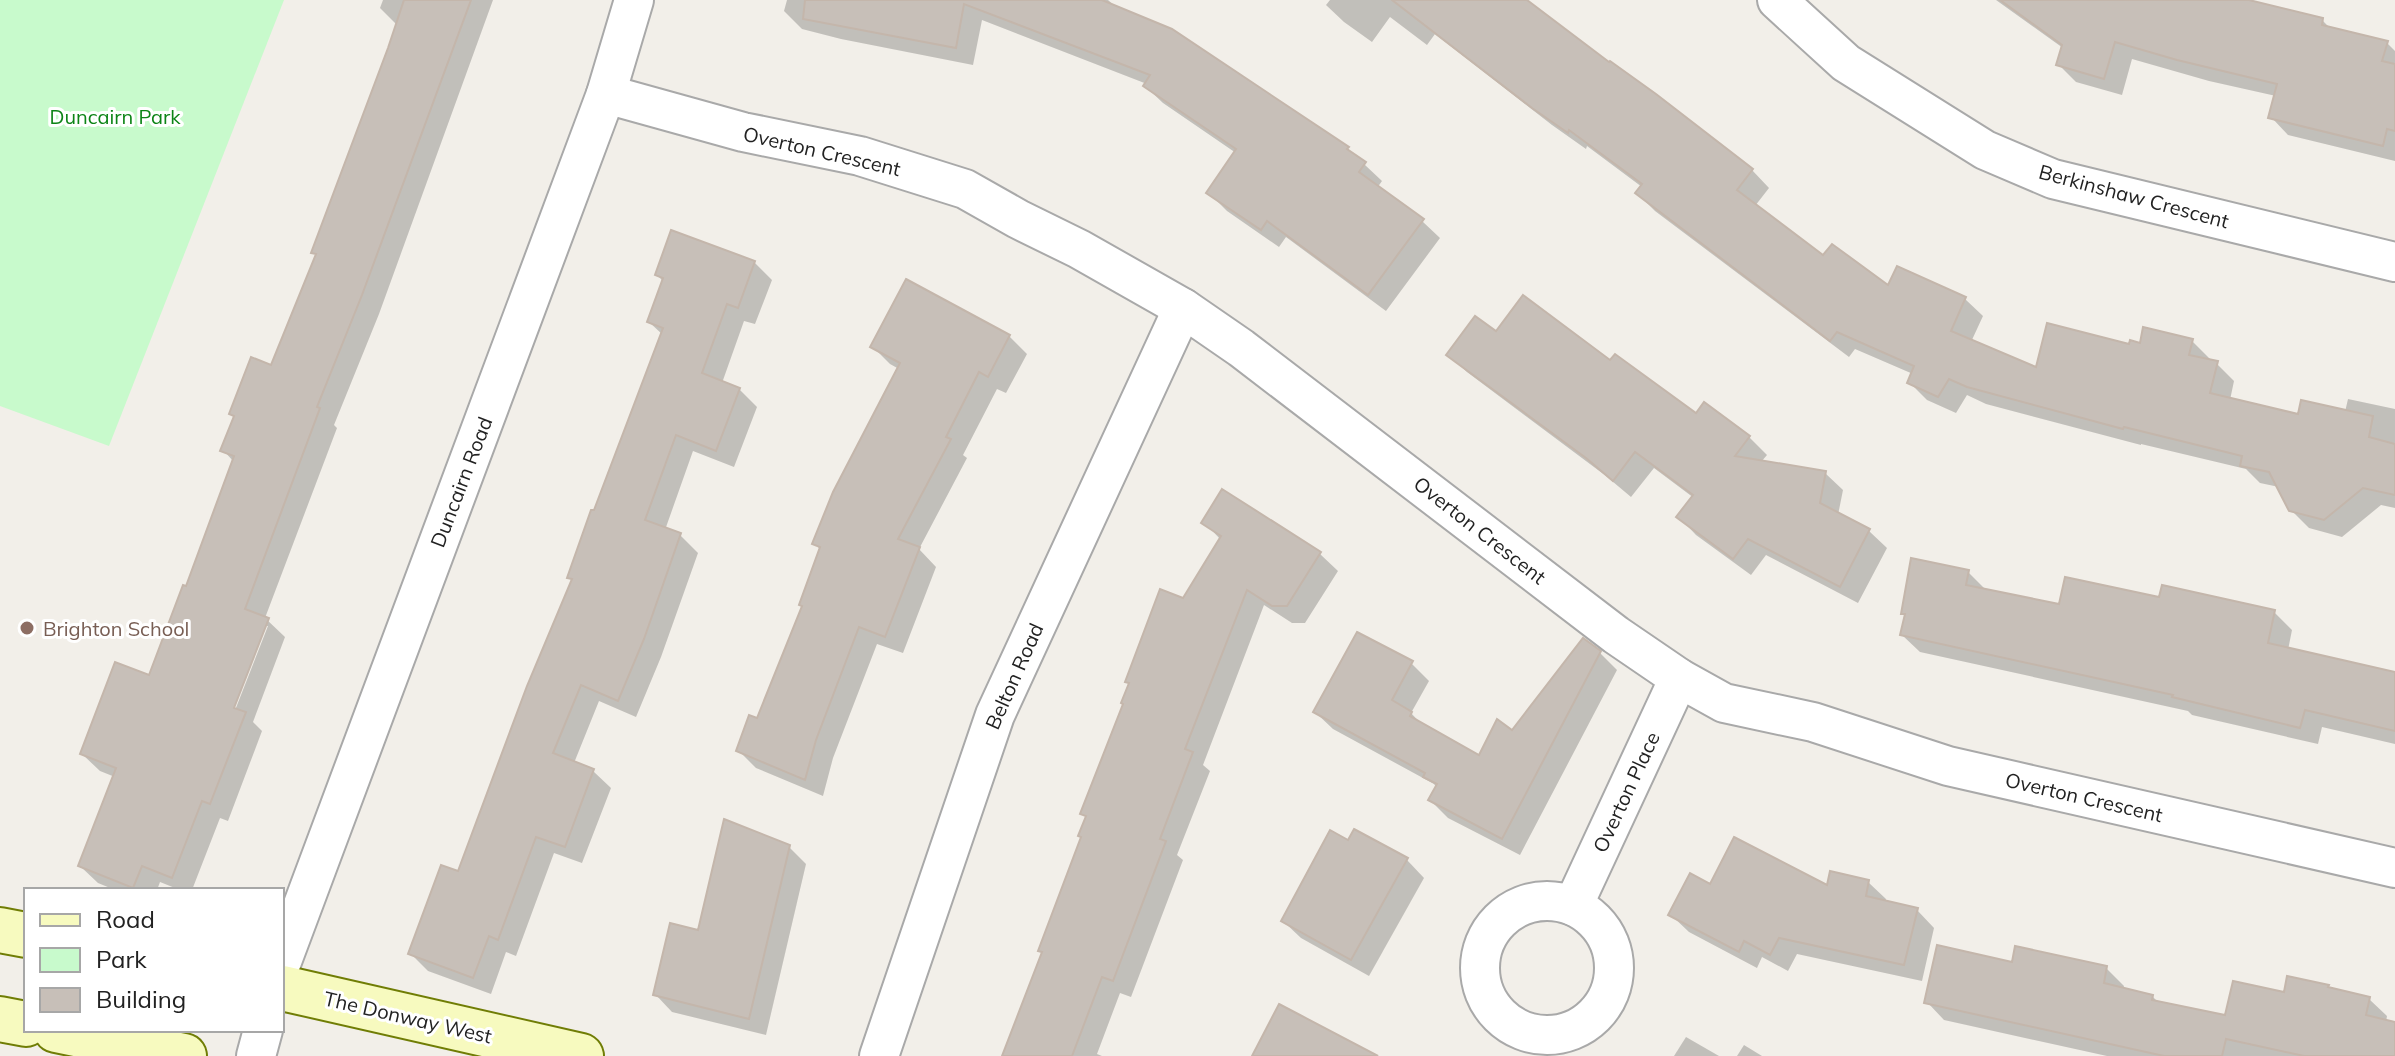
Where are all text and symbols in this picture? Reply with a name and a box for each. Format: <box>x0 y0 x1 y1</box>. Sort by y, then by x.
park label: Duncairn Park <box>49 104 181 129</box>
street label: Overton Crescent <box>741 121 903 181</box>
street label: Berkinshaw Crescent <box>2036 159 2232 233</box>
street label: Duncairn Road <box>425 413 497 551</box>
street label: Overton Crescent <box>1409 471 1551 589</box>
place label: Brighton School <box>43 616 189 641</box>
marker: Brighton School <box>18 619 36 637</box>
street label: Belton Road <box>979 619 1049 733</box>
street label: Overton Place <box>1587 728 1665 856</box>
street label: Overton Crescent <box>2003 767 2165 827</box>
legend <box>24 888 284 1032</box>
text: Road <box>96 904 155 934</box>
text: Park <box>96 944 147 974</box>
text: Building <box>96 984 186 1014</box>
street label: The Donway West <box>322 986 494 1048</box>

